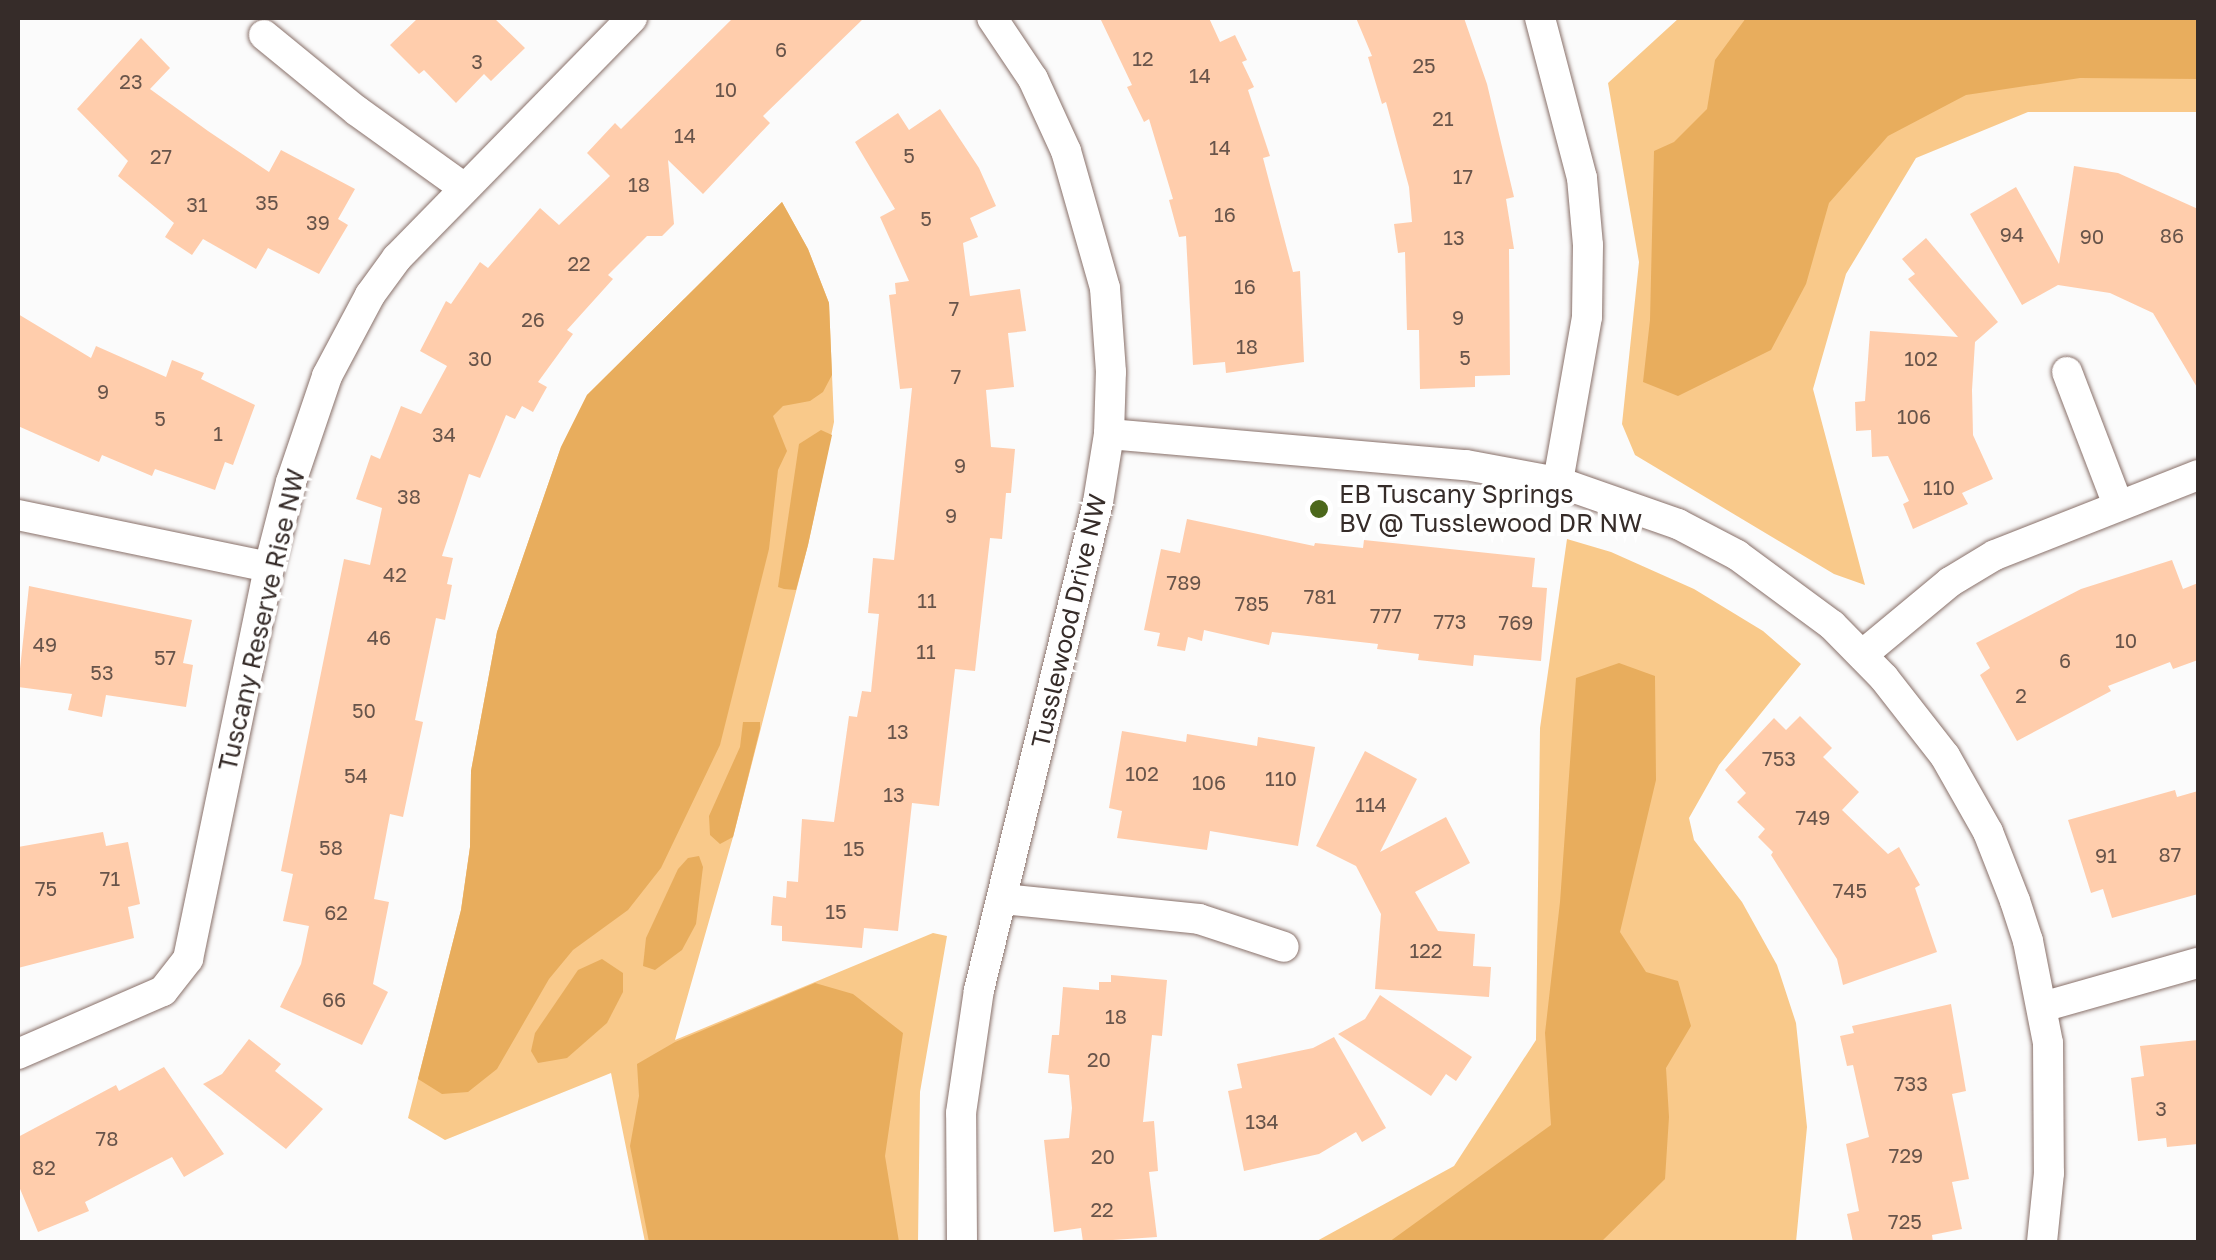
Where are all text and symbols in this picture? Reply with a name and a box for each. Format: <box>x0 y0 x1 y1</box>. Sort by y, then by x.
house number: 6 <box>775 37 787 61</box>
house number: 12 <box>1132 46 1154 70</box>
house number: 3 <box>471 49 483 73</box>
house number: 25 <box>1412 53 1436 77</box>
house number: 14 <box>1189 63 1211 87</box>
house number: 23 <box>119 69 143 93</box>
house number: 10 <box>715 77 737 101</box>
house number: 21 <box>1432 106 1454 130</box>
house number: 14 <box>674 123 696 147</box>
house number: 14 <box>1209 135 1231 159</box>
house number: 5 <box>903 143 915 167</box>
house number: 27 <box>150 144 172 168</box>
house number: 17 <box>1453 164 1473 188</box>
house number: 18 <box>628 172 650 196</box>
house number: 35 <box>255 190 279 214</box>
house number: 31 <box>186 192 208 216</box>
house number: 16 <box>1214 202 1236 226</box>
house number: 5 <box>920 206 932 230</box>
house number: 39 <box>306 210 330 234</box>
house number: 94 <box>2000 222 2024 246</box>
house number: 86 <box>2160 223 2184 247</box>
house number: 90 <box>2080 224 2104 248</box>
house number: 13 <box>1443 225 1465 249</box>
house number: 22 <box>567 251 591 275</box>
house number: 16 <box>1234 274 1256 298</box>
house number: 7 <box>949 296 959 320</box>
house number: 9 <box>1452 305 1464 329</box>
house number: 26 <box>521 307 545 331</box>
house number: 18 <box>1236 334 1258 358</box>
house number: 5 <box>1459 345 1471 369</box>
house number: 30 <box>468 346 492 370</box>
house number: 102 <box>1904 346 1938 370</box>
house number: 7 <box>951 364 961 388</box>
house number: 9 <box>97 379 109 403</box>
house number: 106 <box>1897 404 1931 428</box>
house number: 5 <box>154 406 166 430</box>
house number: 1 <box>213 421 223 445</box>
house number: 34 <box>432 422 456 446</box>
house number: 9 <box>954 453 966 477</box>
street label: Tuscany Reserve Rise NW <box>213 466 311 774</box>
house number: 110 <box>1923 475 1955 499</box>
place label: EB Tuscany Springs BV @ Tusslewood DR NW <box>1339 480 1642 539</box>
house number: 38 <box>397 484 421 508</box>
street label: Tusslewood Drive NW <box>1025 491 1113 751</box>
marker: EB Tuscany Springs BV @ Tusslewood DR NW <box>1308 498 1330 520</box>
house number: 9 <box>945 503 957 527</box>
house number: 42 <box>383 562 407 586</box>
house number: 789 <box>1167 570 1201 594</box>
house number: 781 <box>1304 584 1336 608</box>
house number: 11 <box>917 588 937 612</box>
house number: 785 <box>1235 591 1269 615</box>
house number: 777 <box>1370 603 1402 627</box>
house number: 773 <box>1434 609 1466 633</box>
house number: 769 <box>1499 610 1533 634</box>
house number: 46 <box>367 625 391 649</box>
house number: 10 <box>2115 628 2137 652</box>
house number: 49 <box>33 632 57 656</box>
house number: 11 <box>916 639 936 663</box>
house number: 57 <box>154 645 176 669</box>
house number: 6 <box>2059 648 2071 672</box>
house number: 53 <box>90 660 114 684</box>
house number: 2 <box>2015 683 2027 707</box>
house number: 50 <box>352 698 376 722</box>
house number: 13 <box>887 719 909 743</box>
house number: 753 <box>1762 746 1796 770</box>
house number: 102 <box>1125 761 1159 785</box>
house number: 54 <box>344 763 368 787</box>
house number: 110 <box>1265 766 1297 790</box>
house number: 106 <box>1192 770 1226 794</box>
house number: 13 <box>883 782 905 806</box>
house number: 114 <box>1355 792 1387 816</box>
house number: 749 <box>1796 805 1830 829</box>
house number: 58 <box>319 835 343 859</box>
house number: 15 <box>843 836 865 860</box>
house number: 87 <box>2159 842 2181 866</box>
house number: 91 <box>2095 843 2117 867</box>
house number: 71 <box>100 866 120 890</box>
house number: 75 <box>35 876 57 900</box>
house number: 745 <box>1833 878 1867 902</box>
house number: 15 <box>825 899 847 923</box>
house number: 62 <box>324 900 348 924</box>
house number: 122 <box>1410 938 1442 962</box>
house number: 66 <box>322 987 346 1011</box>
house number: 18 <box>1105 1004 1127 1028</box>
house number: 20 <box>1087 1047 1111 1071</box>
house number: 733 <box>1894 1071 1928 1095</box>
house number: 3 <box>2155 1096 2167 1120</box>
house number: 134 <box>1245 1109 1279 1133</box>
house number: 78 <box>96 1126 118 1150</box>
house number: 729 <box>1889 1143 1923 1167</box>
house number: 20 <box>1091 1144 1115 1168</box>
house number: 82 <box>32 1155 56 1179</box>
house number: 22 <box>1090 1197 1114 1221</box>
house number: 725 <box>1888 1209 1922 1233</box>

